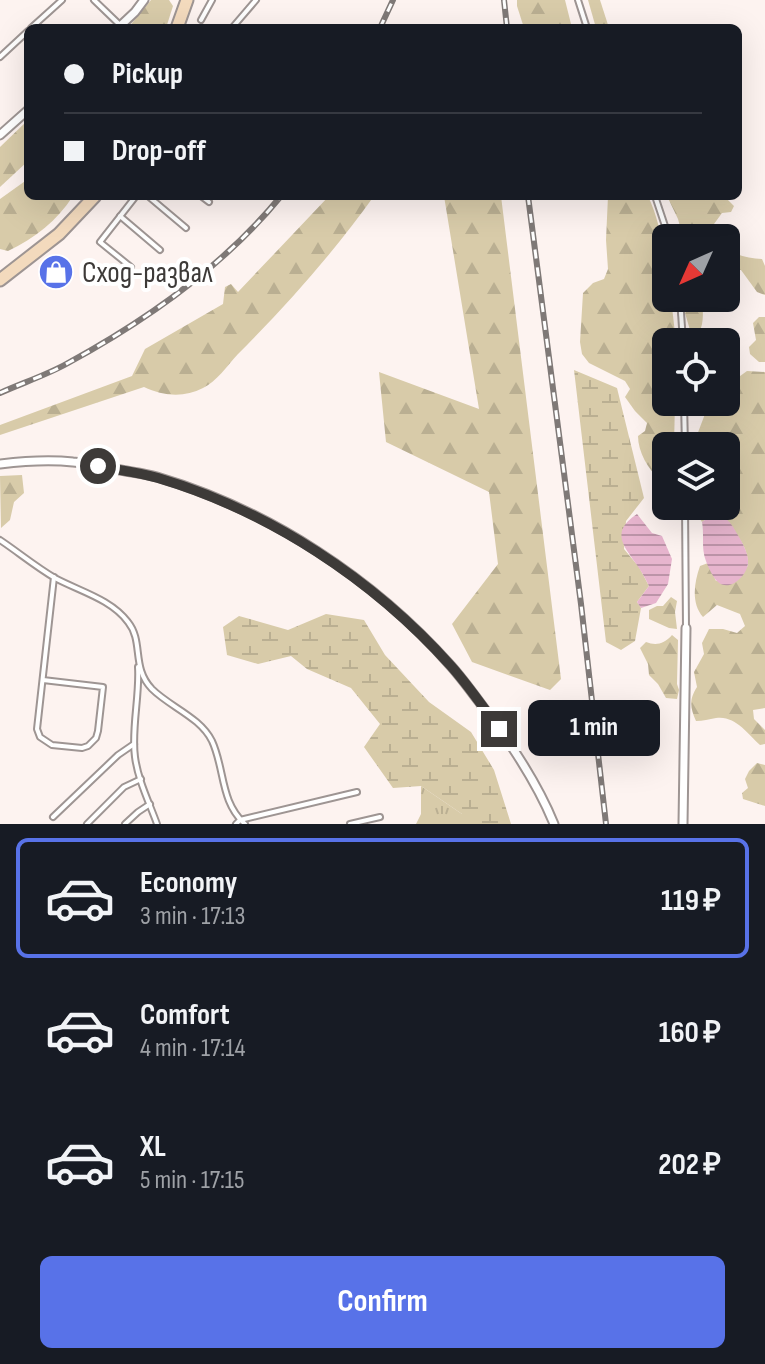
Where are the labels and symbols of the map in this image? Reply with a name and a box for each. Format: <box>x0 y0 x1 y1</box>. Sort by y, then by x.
north arrow <box>652 224 740 312</box>
shop icon: Сход-развал <box>37 253 75 291</box>
place label: Сход-развал <box>82 255 213 291</box>
route start <box>80 448 116 484</box>
callout: 1 min <box>527 701 659 757</box>
route end <box>481 711 517 747</box>

